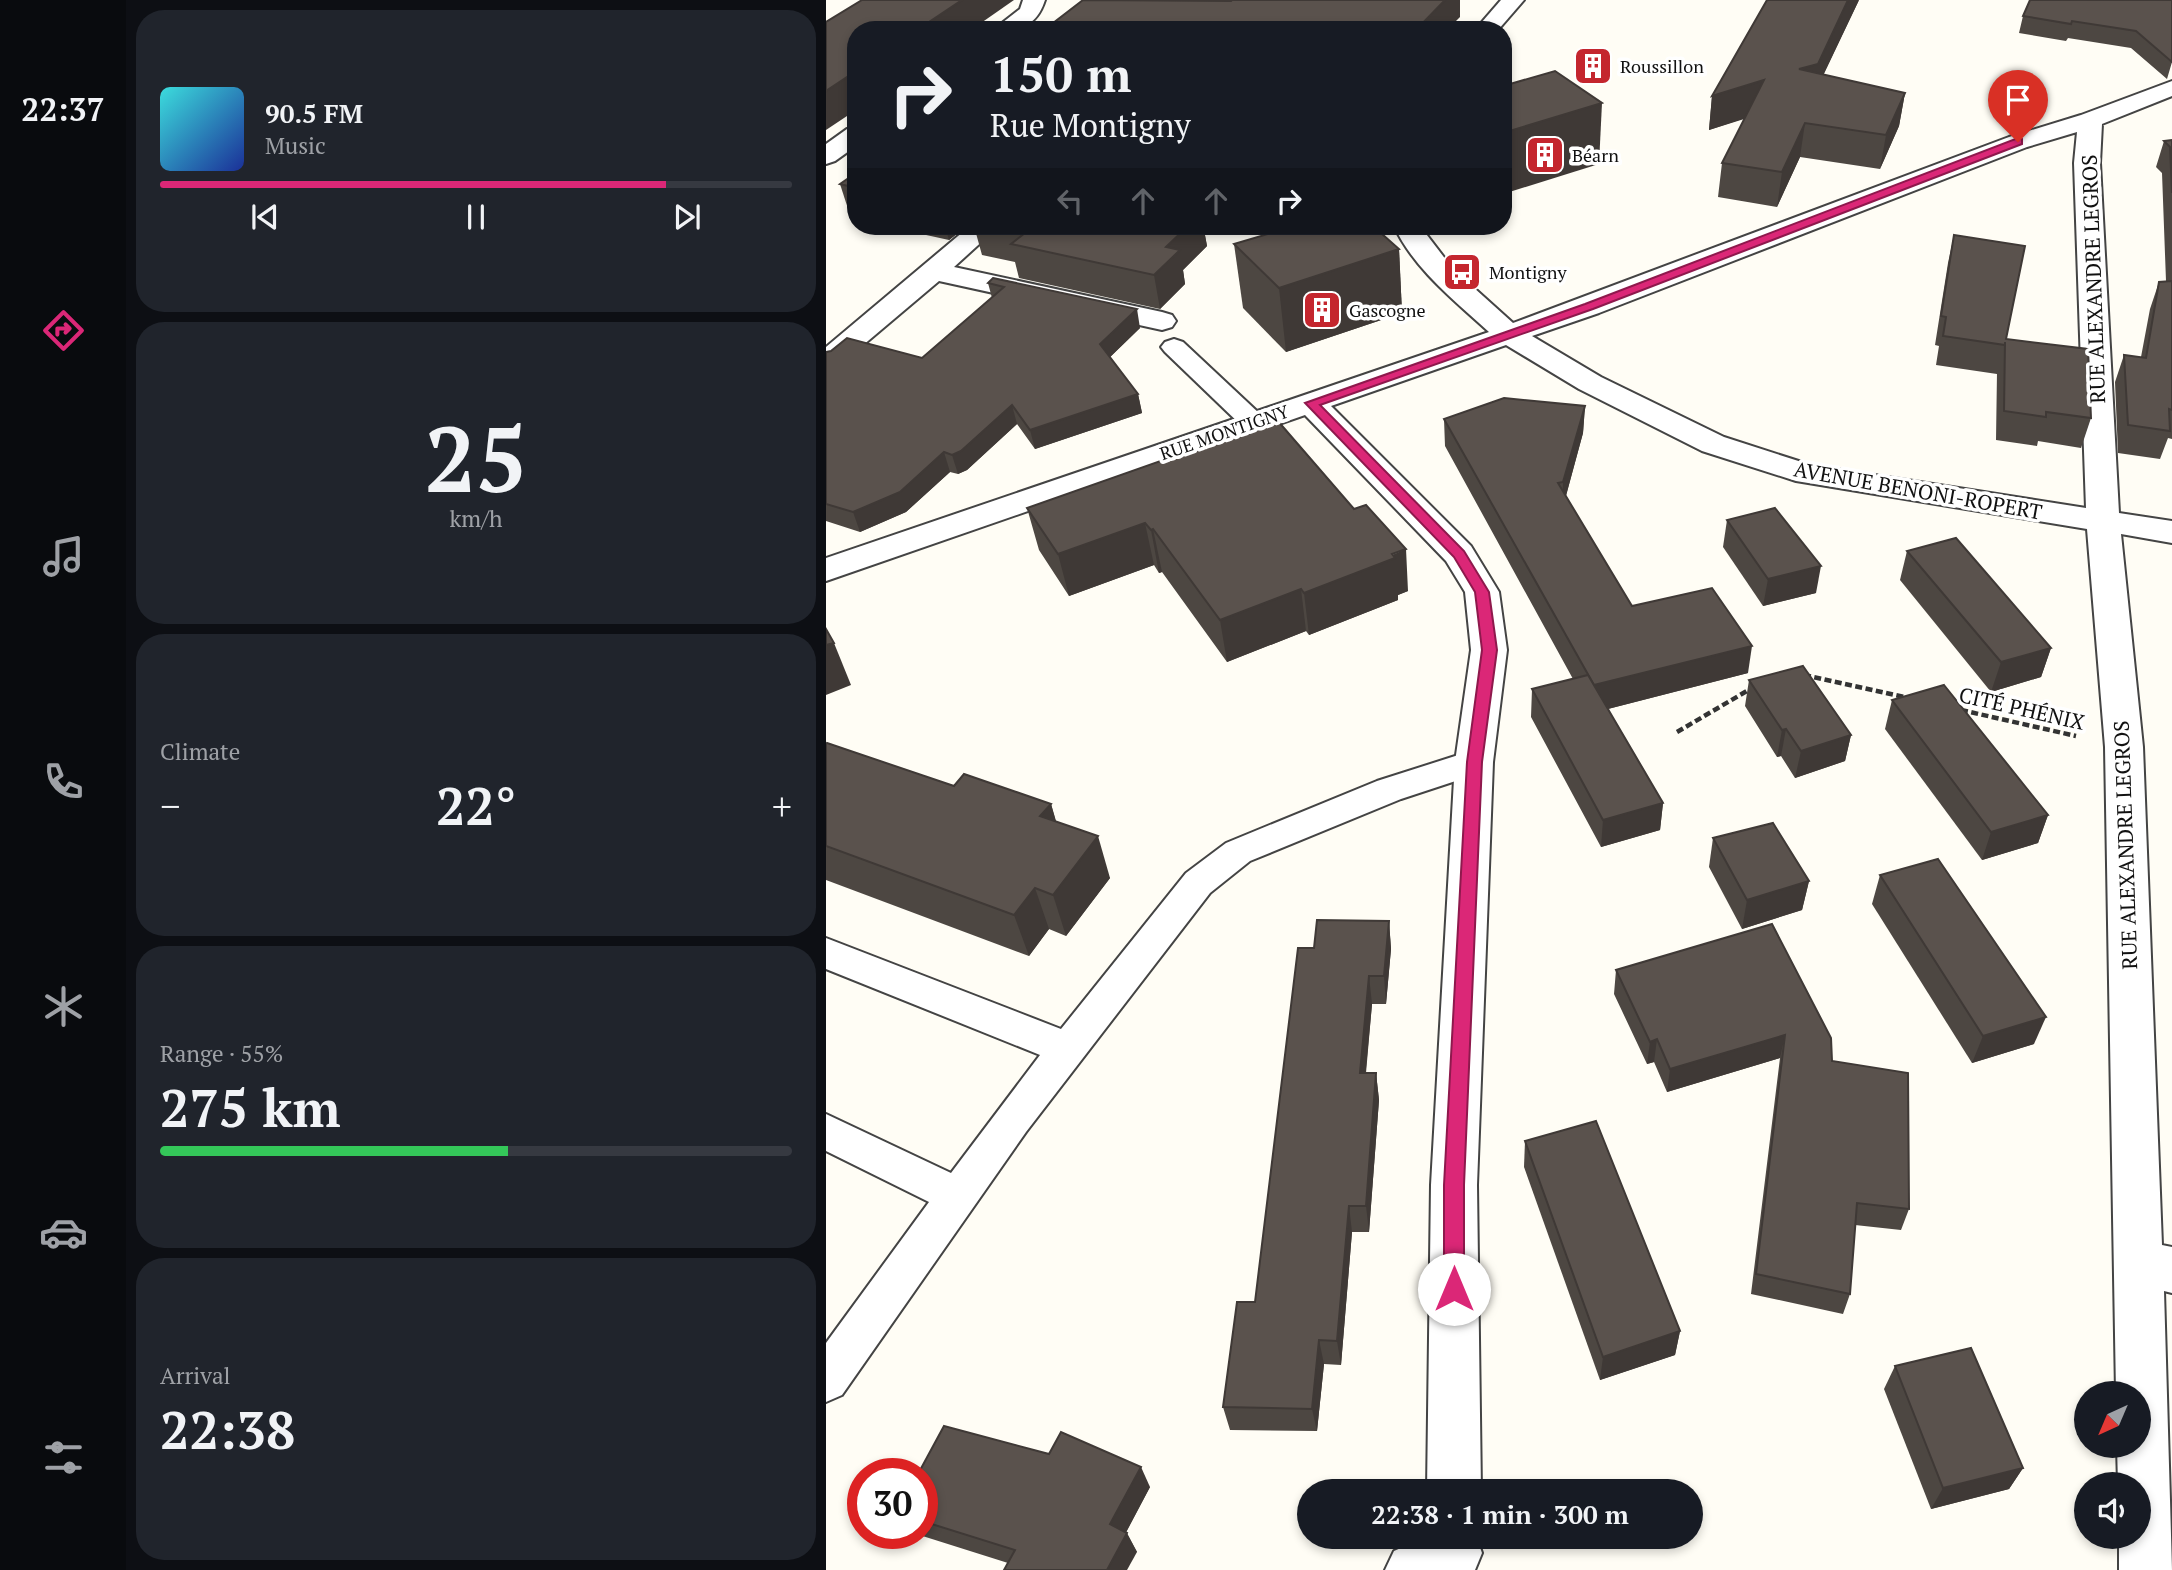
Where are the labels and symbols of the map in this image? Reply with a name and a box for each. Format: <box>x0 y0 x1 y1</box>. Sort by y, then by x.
building icon: Roussillon <box>1572 45 1614 87</box>
place label: Roussillon <box>1620 54 1704 78</box>
pin <box>1988 70 2048 142</box>
building icon: Béarn <box>1524 134 1566 176</box>
place label: Béarn <box>1572 143 1619 167</box>
street label: RUE ALEXANDRE LEGROS <box>2075 154 2111 404</box>
bus stop icon: Montigny <box>1441 251 1483 293</box>
place label: Montigny <box>1489 260 1568 284</box>
building icon: Gascogne <box>1301 289 1343 331</box>
place label: Gascogne <box>1349 298 1426 322</box>
street label: RUE MONTIGNY <box>1156 399 1292 465</box>
street label: AVENUE BENONI-ROPERT <box>1792 454 2044 526</box>
street label: CITÉ PHÉNIX <box>1956 680 2088 736</box>
street label: RUE ALEXANDRE LEGROS <box>2107 720 2143 970</box>
position arrow <box>1417 1252 1491 1326</box>
north arrow <box>2074 1381 2151 1458</box>
speed limit sign: 30 <box>847 1458 938 1549</box>

